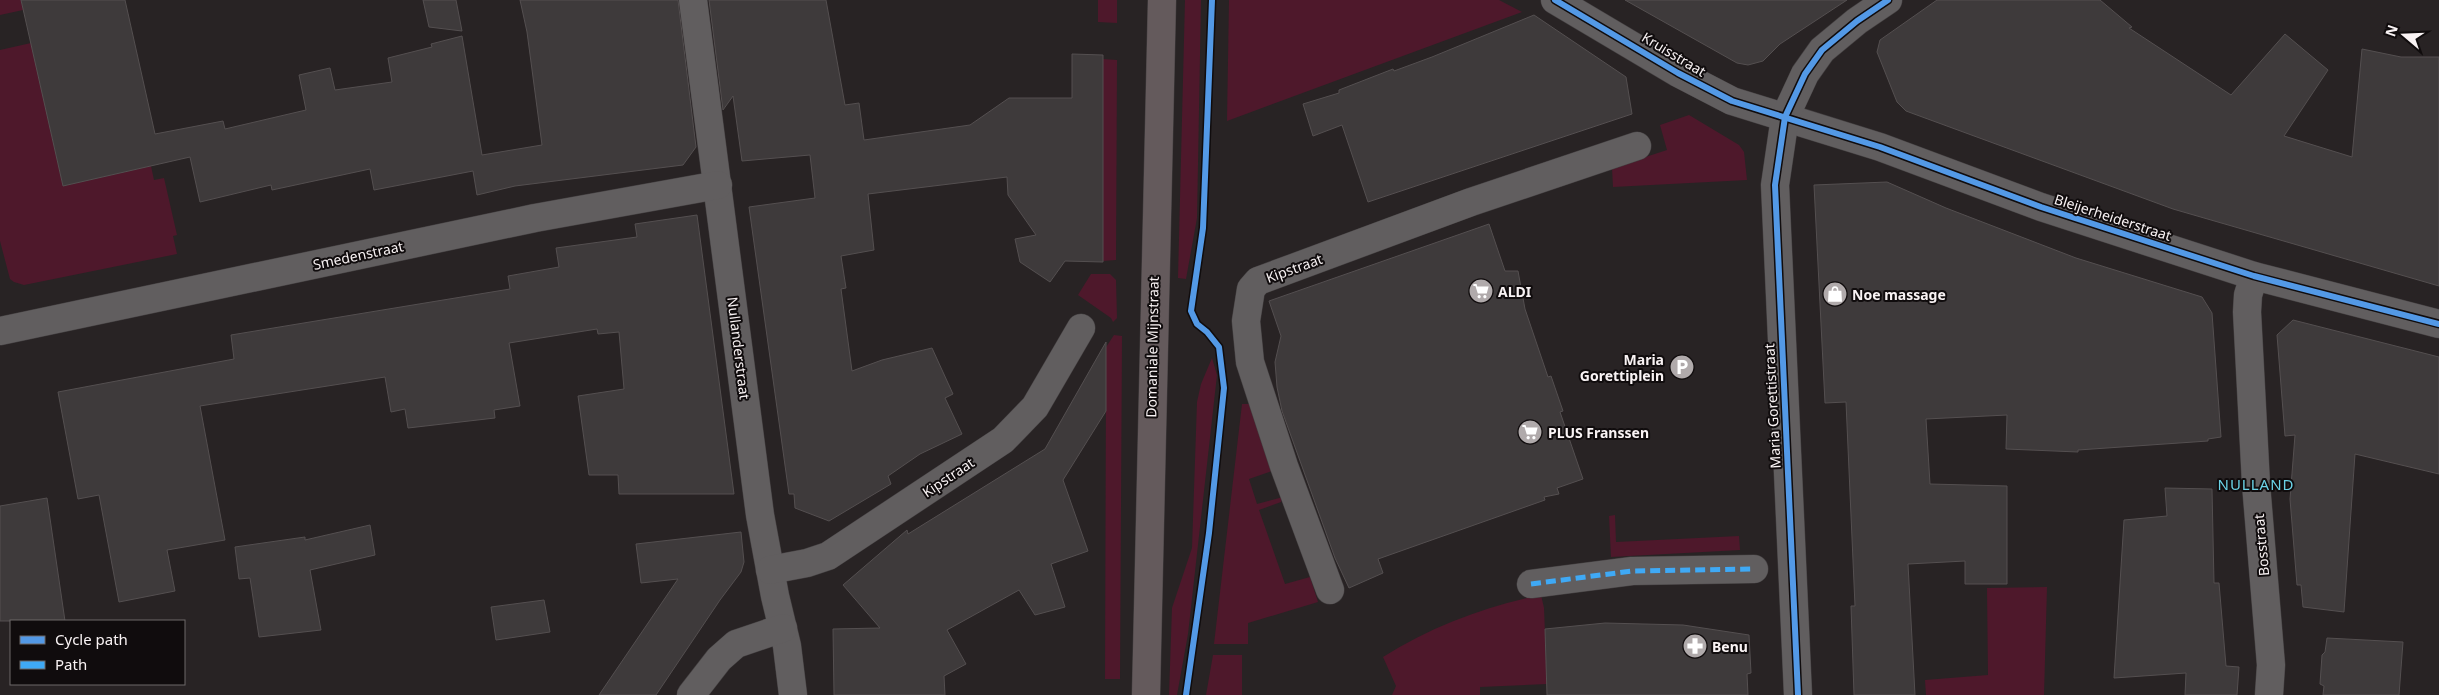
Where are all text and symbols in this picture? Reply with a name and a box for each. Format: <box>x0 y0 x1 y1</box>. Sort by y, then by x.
north arrow <box>2379 10 2429 60</box>
text: N <box>2380 22 2402 39</box>
street label: Kruisstraat <box>1638 27 1710 81</box>
street label: Bleijerheiderstraat <box>2052 189 2174 245</box>
street label: Smedenstraat <box>311 236 405 274</box>
street label: Kipstraat <box>1263 249 1325 287</box>
street label: Domaniale Mijnstraat <box>1141 276 1163 418</box>
supermarket icon: ALDI <box>1468 278 1494 304</box>
shop icon: Noe massage <box>1822 281 1848 307</box>
place label: ALDI <box>1498 282 1531 301</box>
place label: Noe massage <box>1852 285 1946 304</box>
street label: Nullanderstraat <box>723 296 755 400</box>
street label: Maria Gorettistraat <box>1759 343 1785 469</box>
place label: Maria Gorettiplein <box>1580 350 1664 385</box>
parking icon: Maria Gorettiplein <box>1669 354 1695 380</box>
supermarket icon: PLUS Franssen <box>1517 419 1543 445</box>
place label: PLUS Franssen <box>1548 423 1649 442</box>
street label: Kipstraat <box>918 453 978 501</box>
district label: NULLAND <box>2217 474 2295 494</box>
street label: Bosstraat <box>2249 513 2273 577</box>
legend <box>10 620 185 685</box>
text: Cycle path <box>55 629 128 649</box>
pharmacy icon: Benu <box>1682 633 1708 659</box>
place label: Benu <box>1712 637 1748 656</box>
text: Path <box>55 654 87 674</box>

